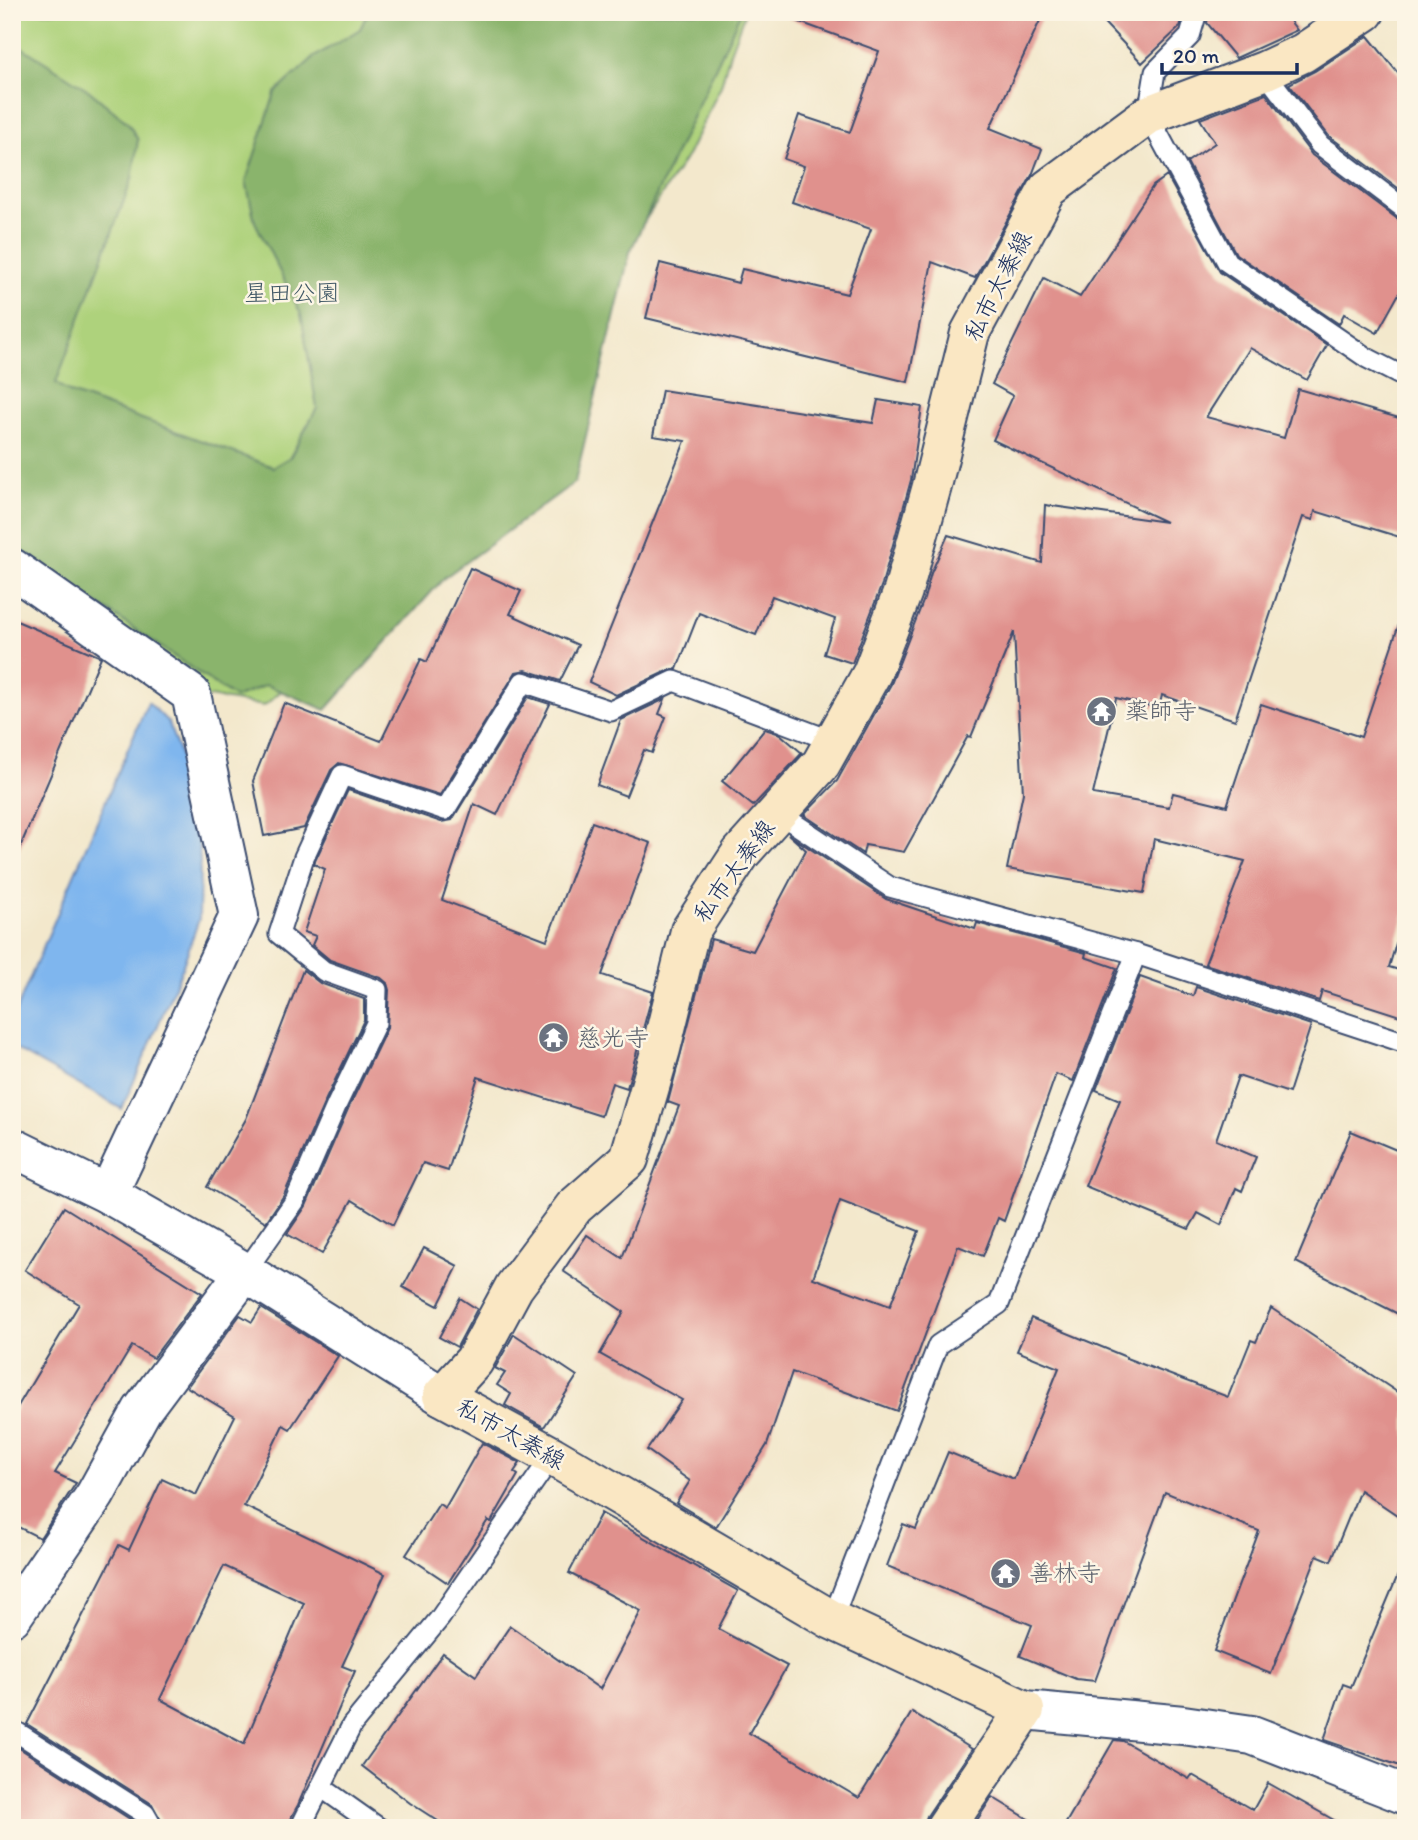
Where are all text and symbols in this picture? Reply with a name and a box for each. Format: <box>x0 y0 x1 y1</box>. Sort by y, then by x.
scale bar <box>1162 32 1297 76</box>
text: 20 m <box>1173 43 1220 68</box>
street label: 私市太秦線 <box>957 226 1038 346</box>
park label: 星田公園 <box>244 278 340 307</box>
temple icon: 薬師寺 <box>1085 694 1119 728</box>
place label: 薬師寺 <box>1125 696 1197 725</box>
street label: 私市太秦線 <box>687 814 781 928</box>
temple icon: 慈光寺 <box>537 1021 571 1055</box>
place label: 慈光寺 <box>577 1023 649 1052</box>
street label: 私市太秦線 <box>452 1392 571 1475</box>
temple icon: 善林寺 <box>989 1556 1023 1590</box>
place label: 善林寺 <box>1029 1558 1101 1587</box>

